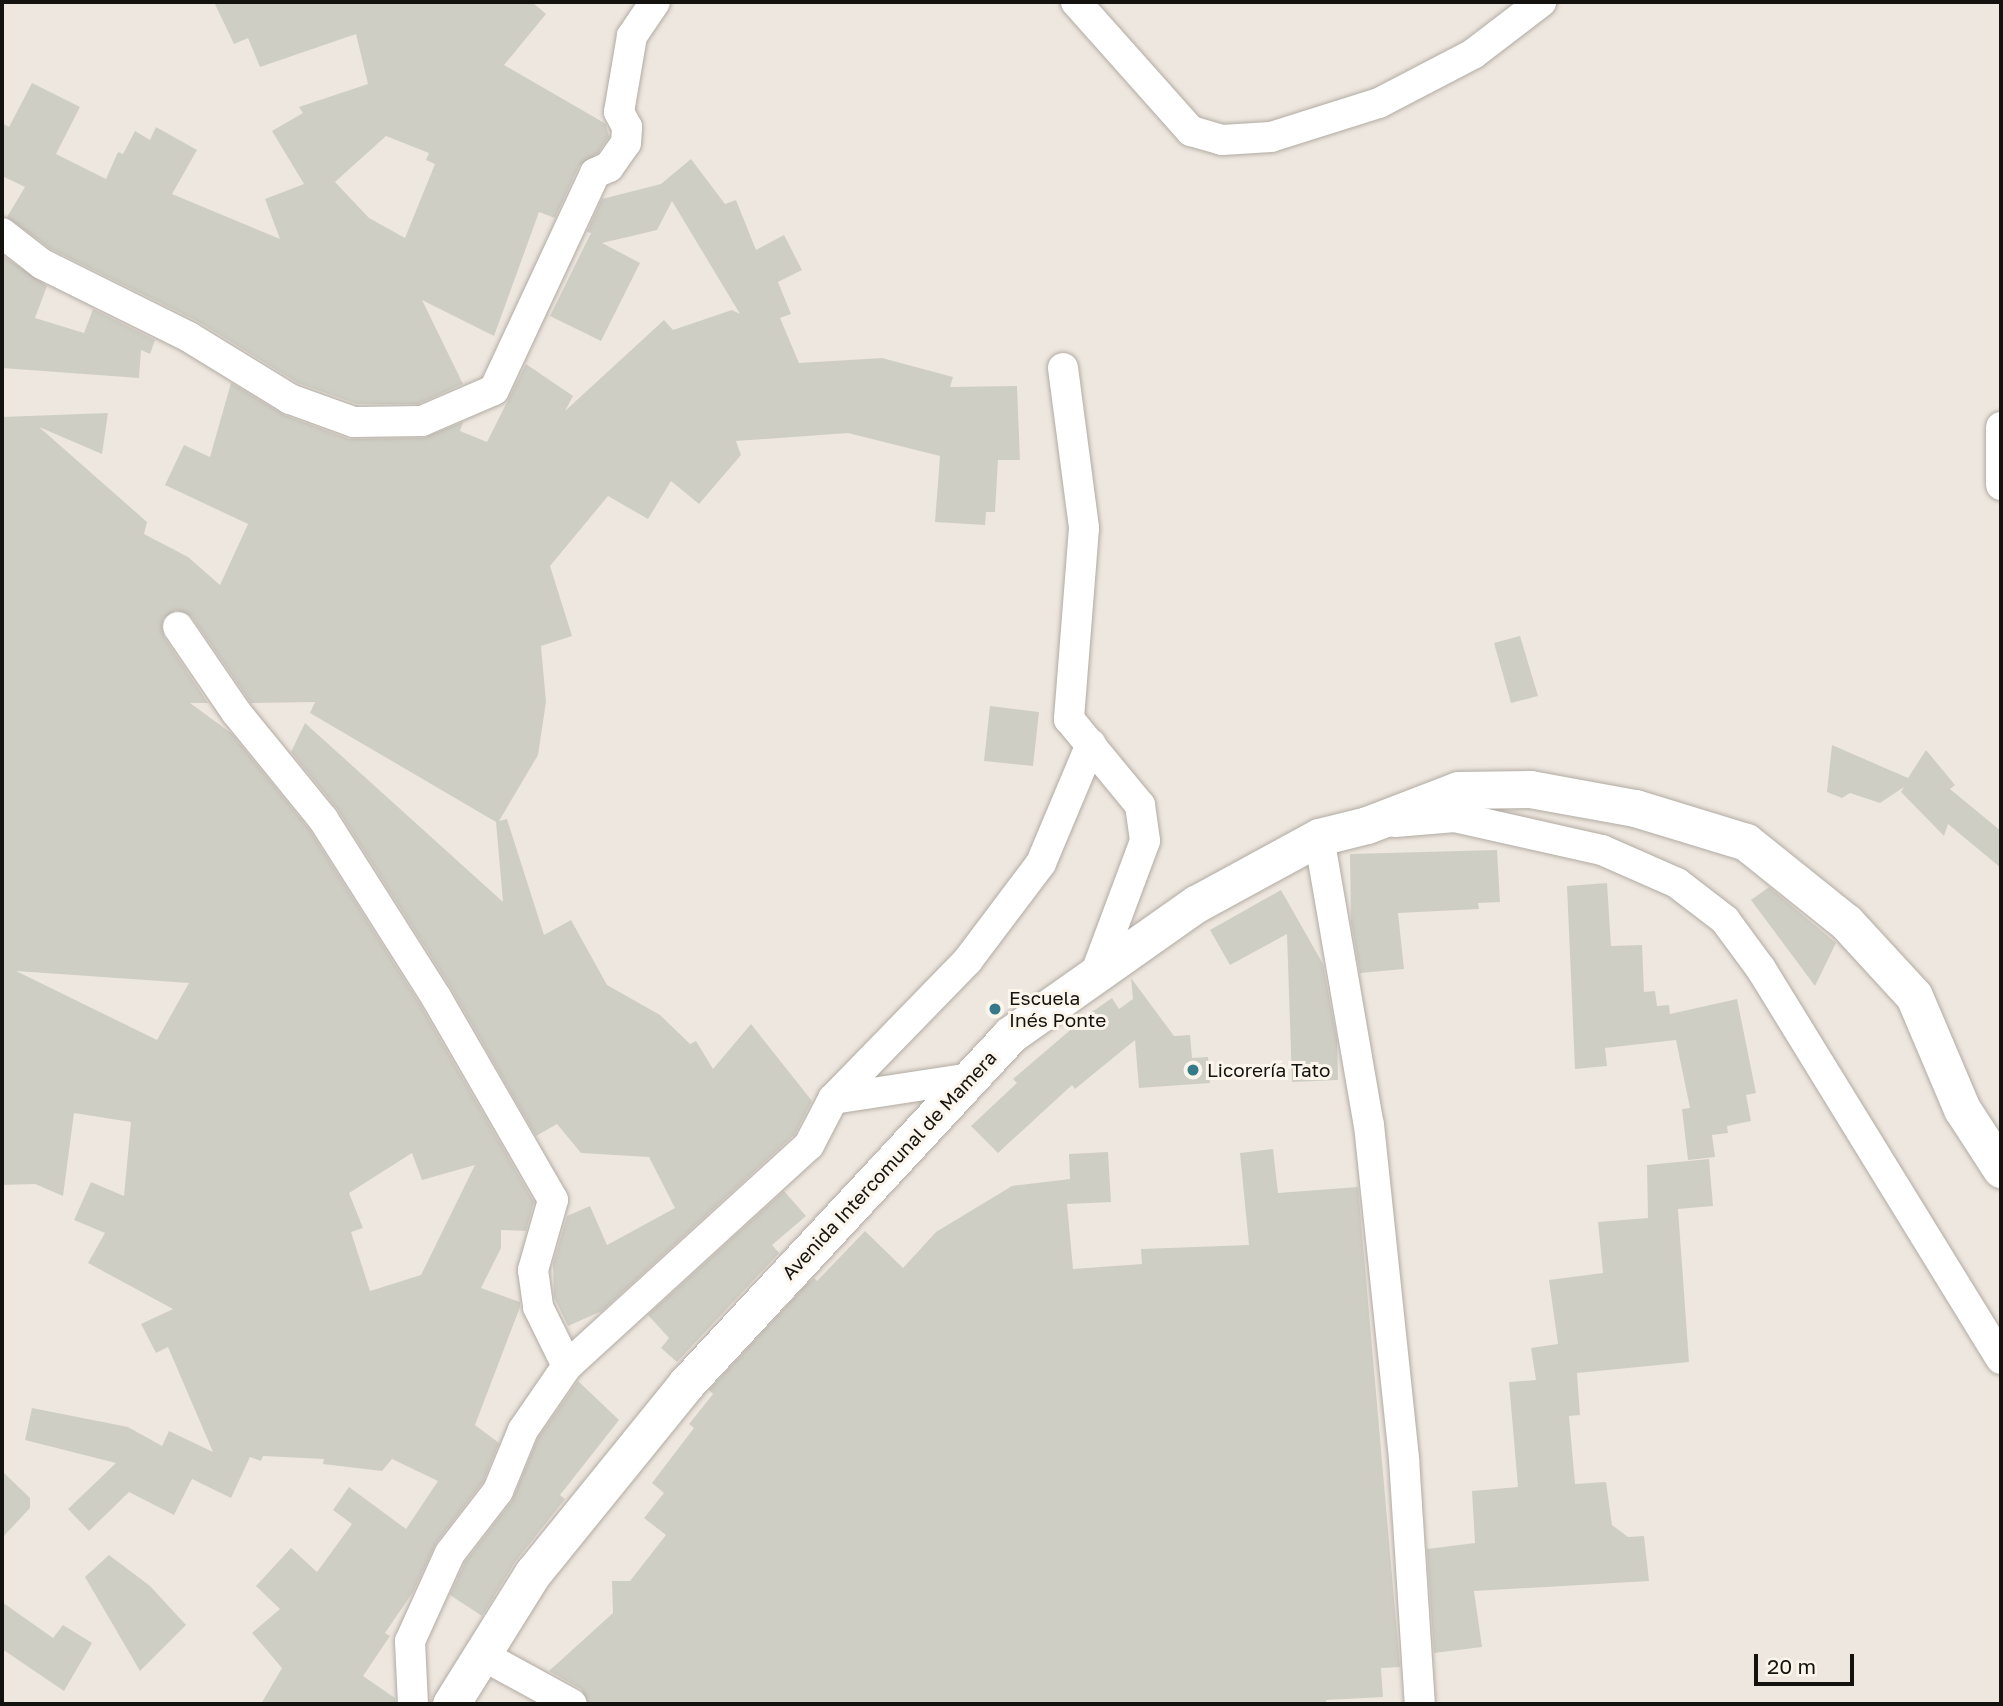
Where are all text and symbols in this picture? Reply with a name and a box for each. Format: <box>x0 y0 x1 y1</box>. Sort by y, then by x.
place label: Escuela Inés Ponte <box>1009 987 1106 1031</box>
marker: Escuela Inés Ponte <box>987 1001 1003 1017</box>
street label: Avenida Intercomunal de Mamera <box>777 1046 1001 1284</box>
place label: Licorería Tato <box>1207 1059 1331 1081</box>
marker: Licorería Tato <box>1185 1062 1201 1078</box>
scale bar <box>1758 1640 1858 1684</box>
text: 20 m <box>1767 1653 1816 1679</box>

